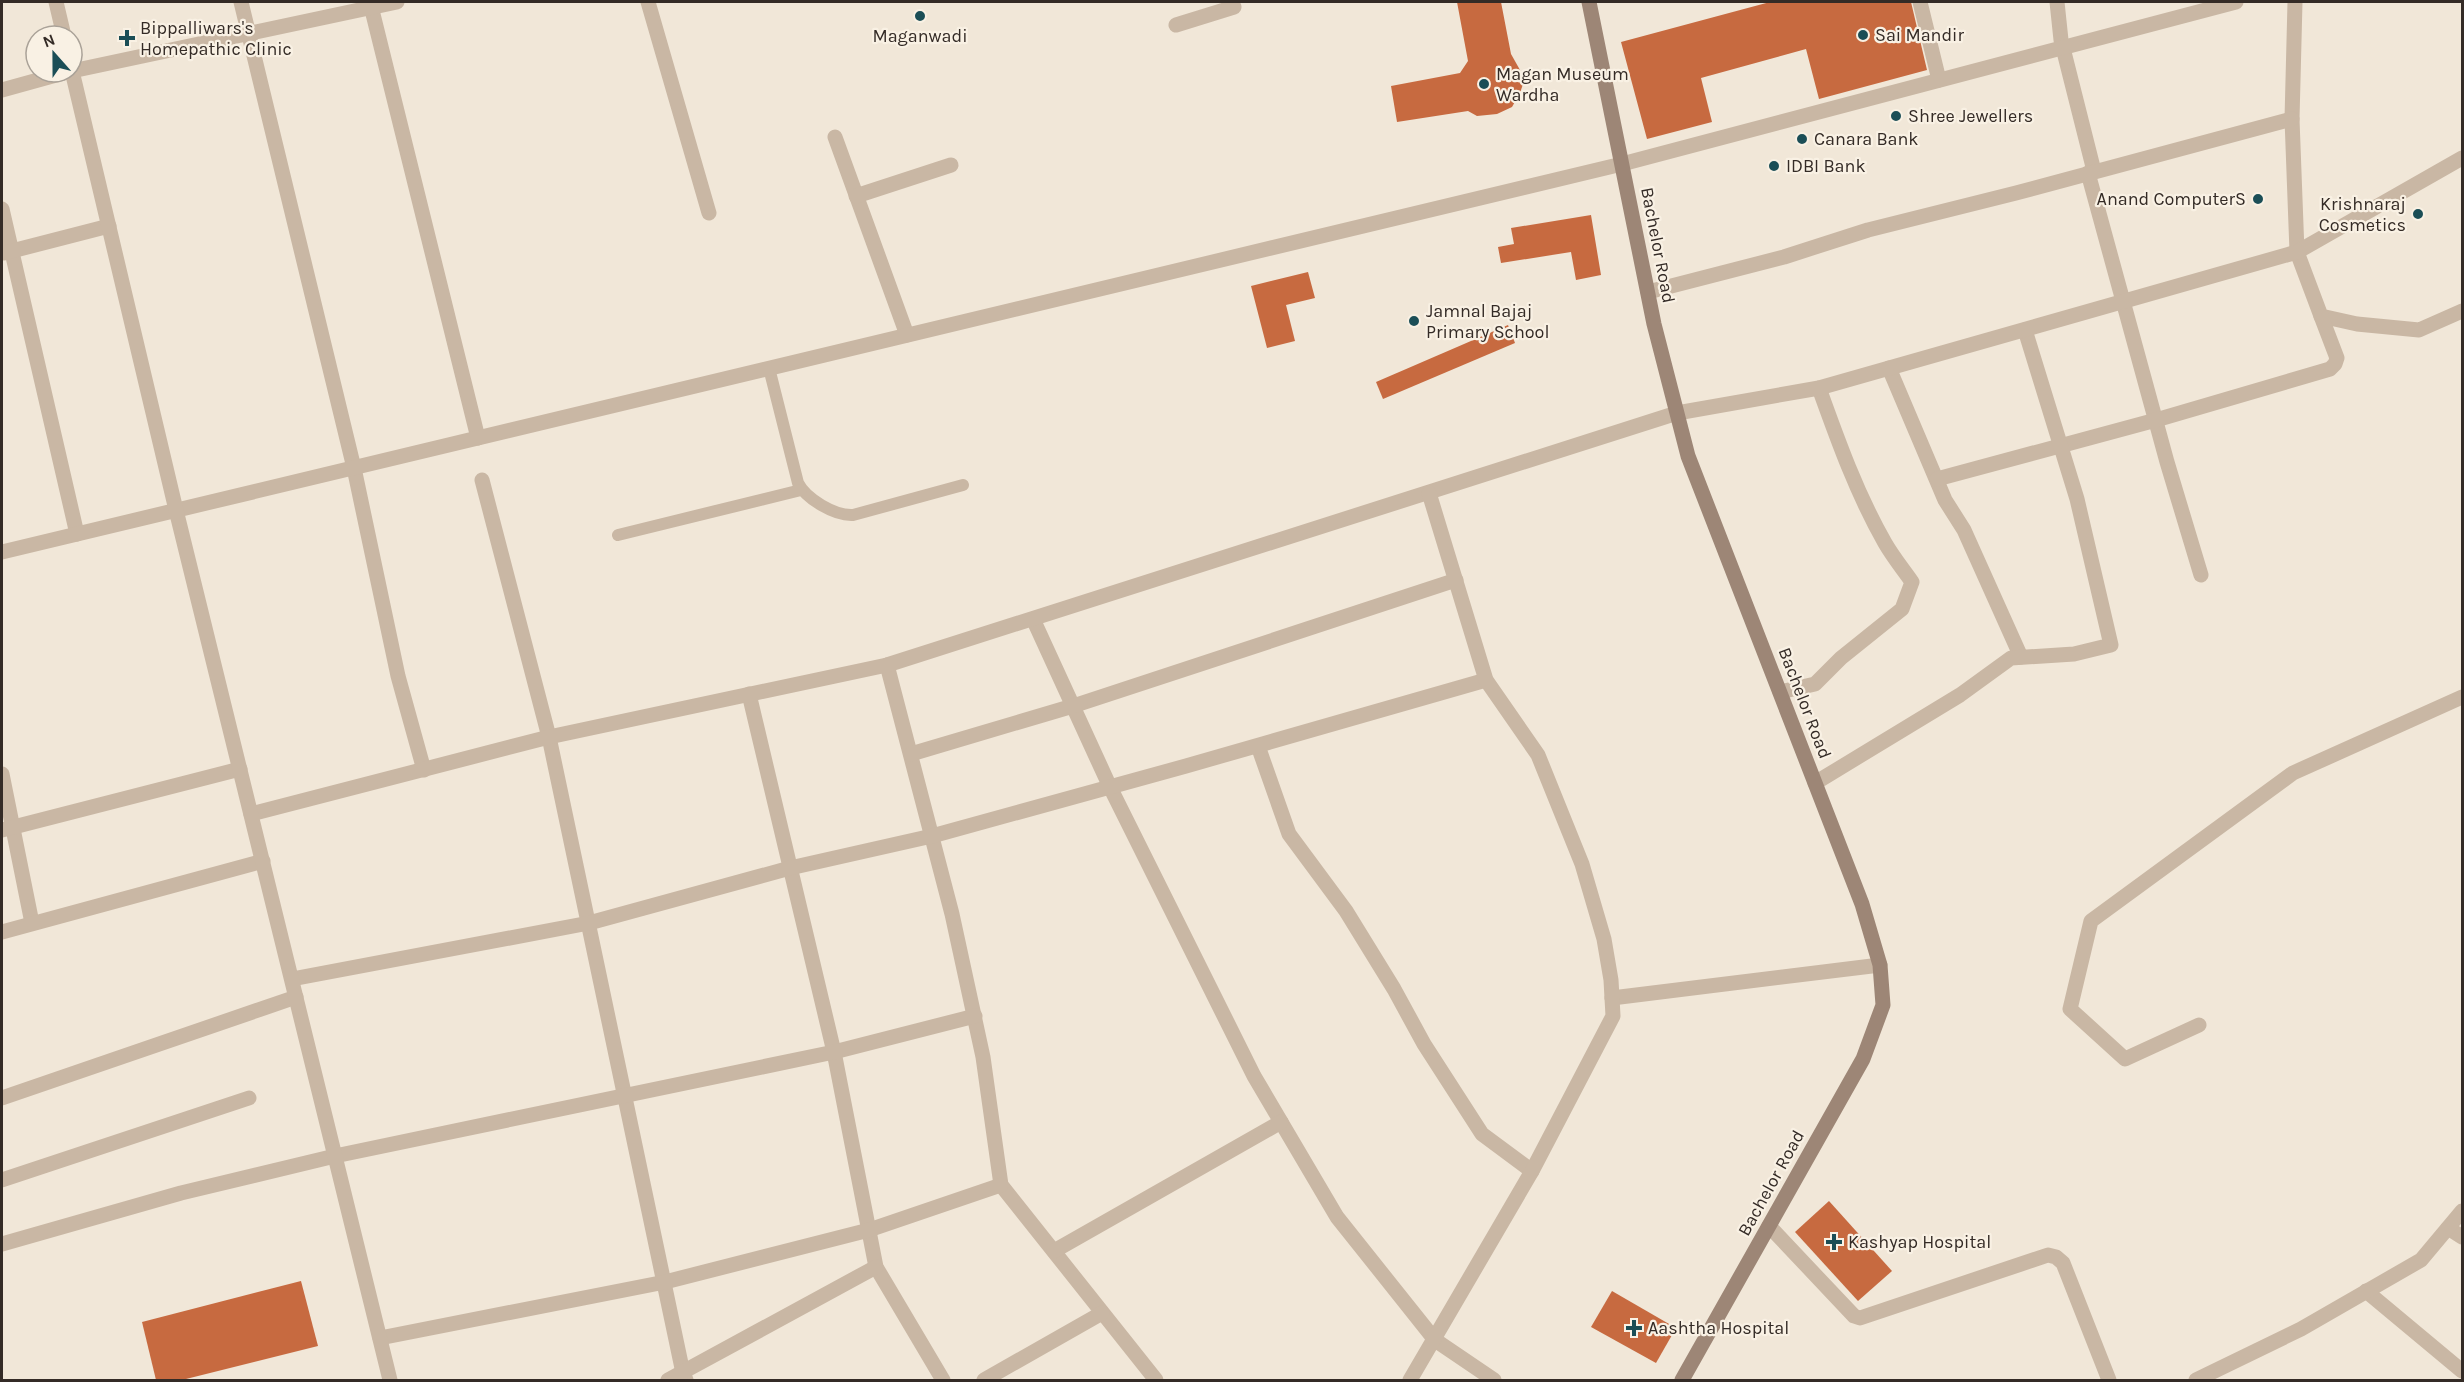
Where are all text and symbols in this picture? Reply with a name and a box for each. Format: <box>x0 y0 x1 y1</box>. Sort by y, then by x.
marker: Maganwadi <box>913 9 927 23</box>
place label: Bippalliwars's Homepathic Clinic <box>140 17 292 60</box>
north arrow <box>24 24 84 84</box>
place label: Sai Mandir <box>1875 24 1964 46</box>
place label: Maganwadi <box>872 25 968 47</box>
marker: Sai Mandir <box>1856 28 1870 42</box>
marker: Bippalliwars's Homepathic Clinic <box>118 29 136 47</box>
text: N <box>40 30 58 51</box>
place label: Magan Museum Wardha <box>1496 63 1629 106</box>
marker: Magan Museum Wardha <box>1477 77 1491 91</box>
place label: Shree Jewellers <box>1908 105 2033 127</box>
marker: Shree Jewellers <box>1889 109 1903 123</box>
place label: Canara Bank <box>1814 128 1919 150</box>
marker: Canara Bank <box>1795 132 1809 146</box>
place label: IDBI Bank <box>1786 155 1866 177</box>
marker: IDBI Bank <box>1767 159 1781 173</box>
street label: Bachelor Road <box>1636 185 1680 305</box>
place label: Anand ComputerS <box>2097 188 2246 210</box>
marker: Anand ComputerS <box>2251 192 2265 206</box>
place label: Krishnaraj Cosmetics <box>2319 193 2406 236</box>
marker: Krishnaraj Cosmetics <box>2411 207 2425 221</box>
place label: Jamnal Bajaj Primary School <box>1426 300 1550 343</box>
marker: Jamnal Bajaj Primary School <box>1407 314 1421 328</box>
street label: Bachelor Road <box>1774 644 1836 762</box>
street label: Bachelor Road <box>1733 1126 1809 1240</box>
place label: Kashyap Hospital <box>1848 1231 1991 1253</box>
marker: Kashyap Hospital <box>1825 1233 1843 1251</box>
place label: Aashtha Hospital <box>1648 1317 1789 1339</box>
marker: Aashtha Hospital <box>1625 1319 1643 1337</box>

